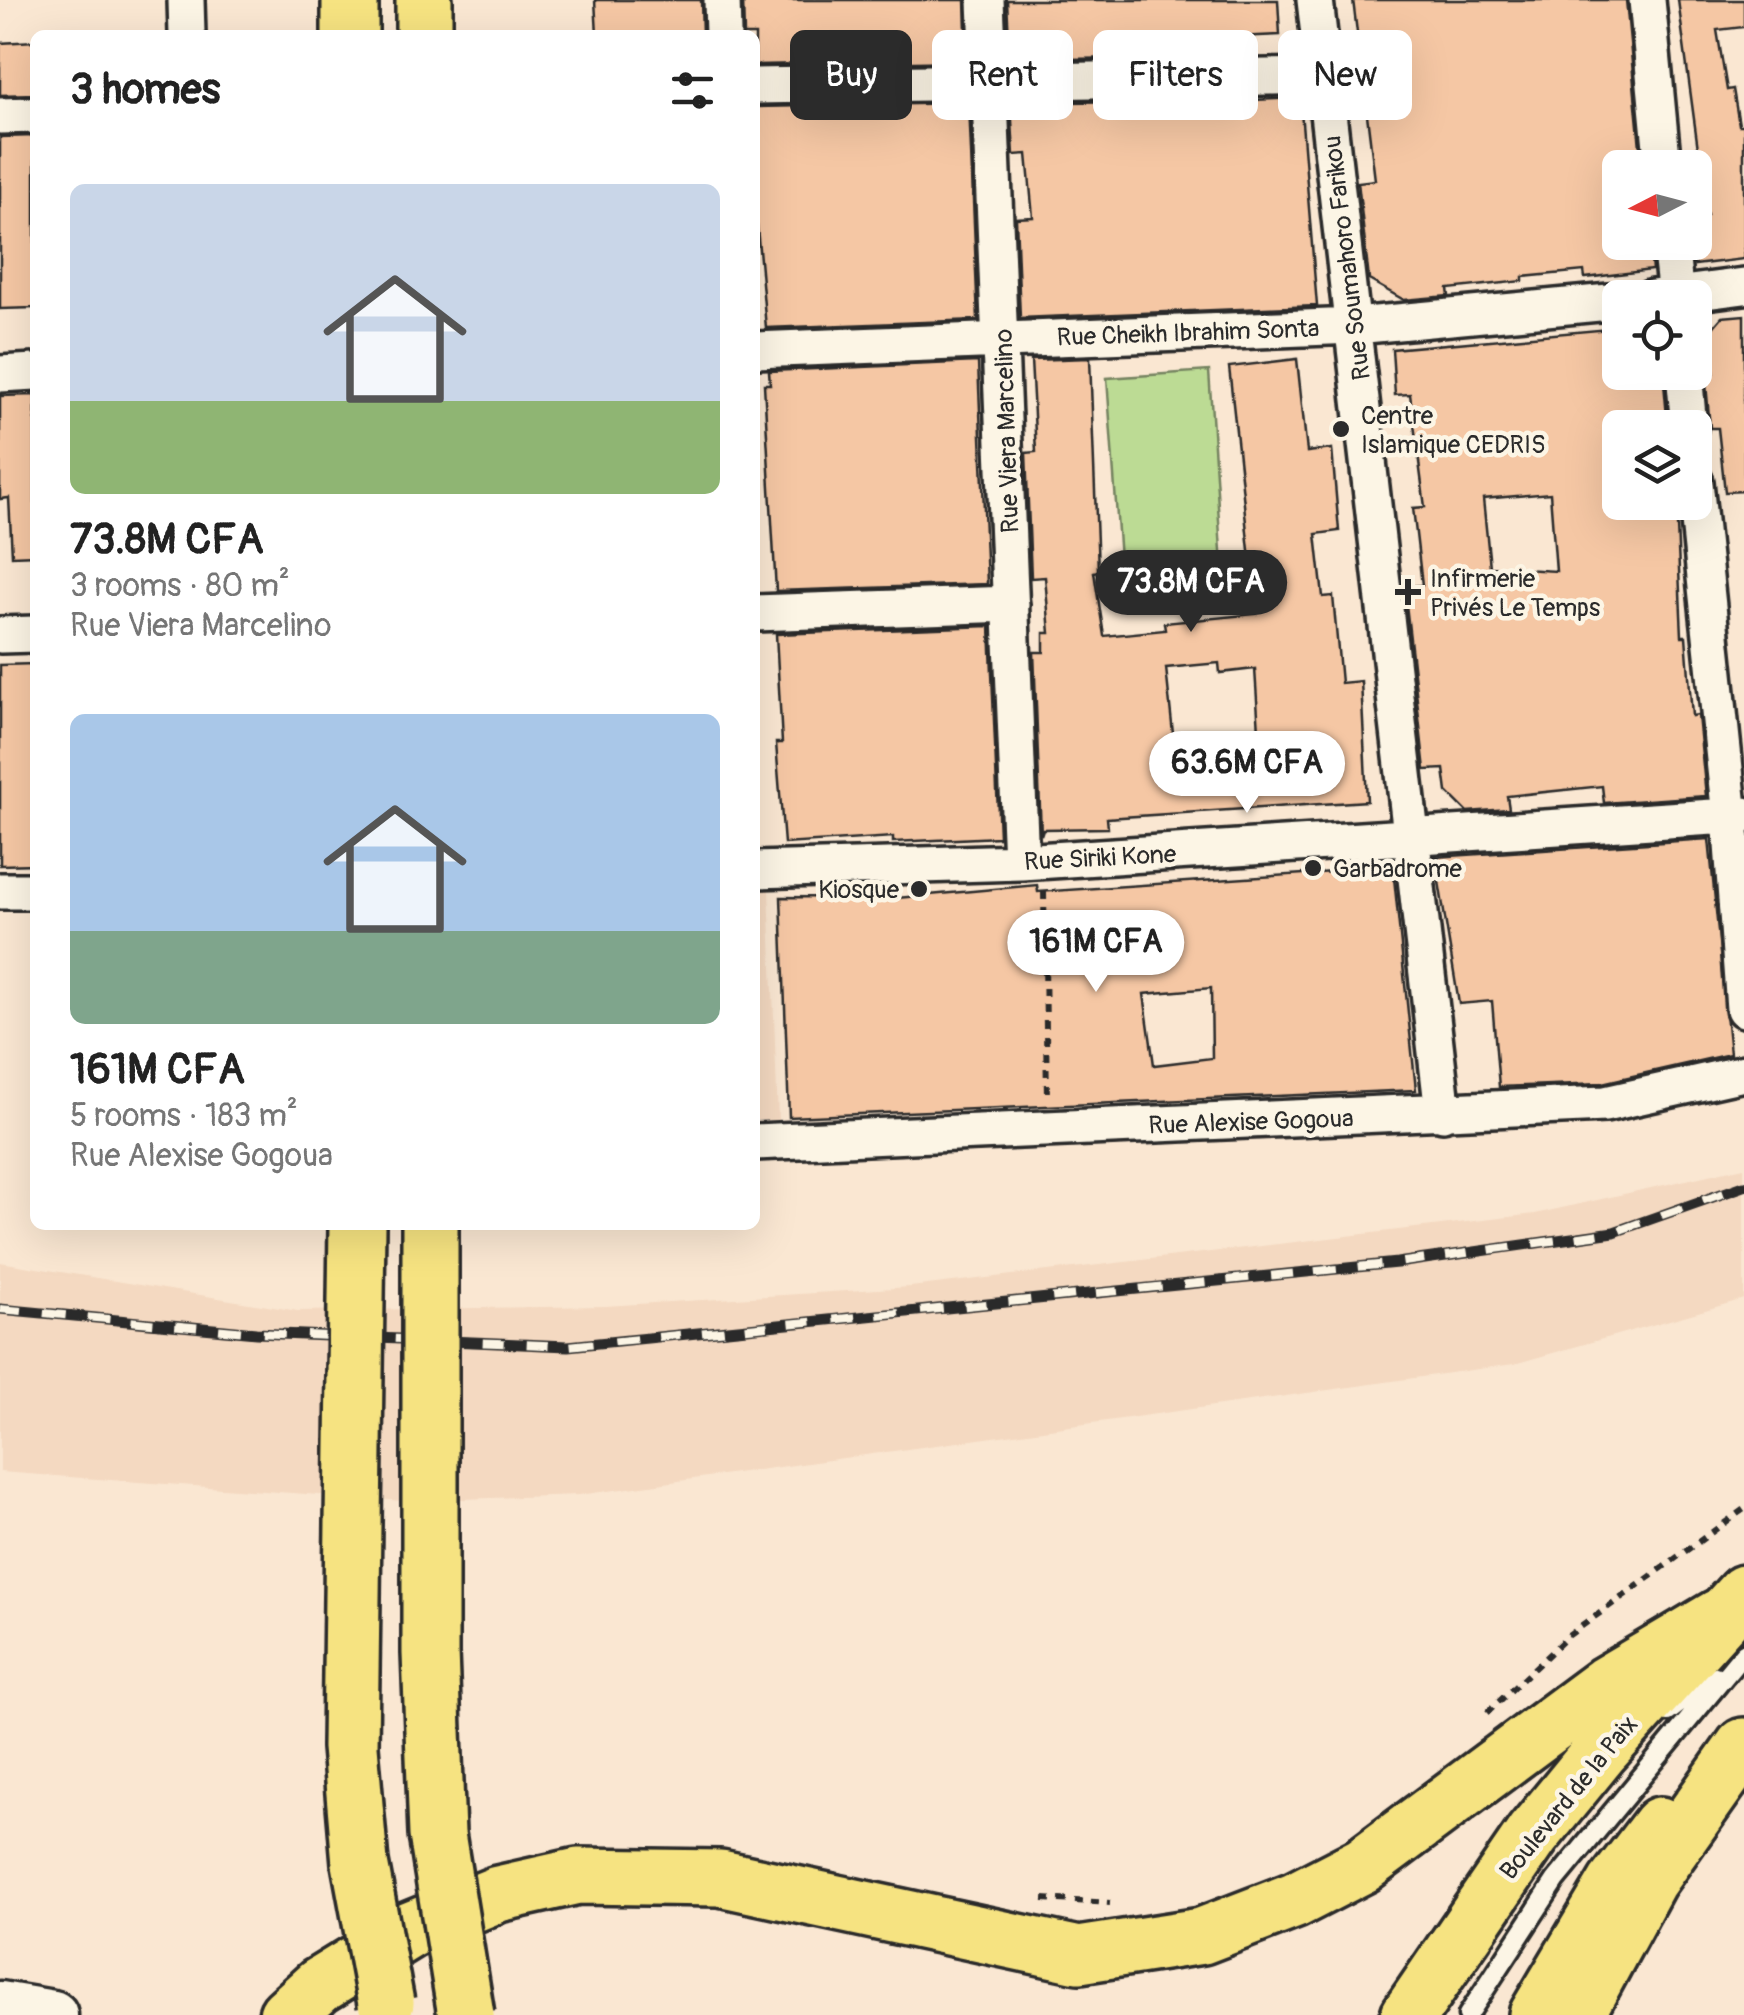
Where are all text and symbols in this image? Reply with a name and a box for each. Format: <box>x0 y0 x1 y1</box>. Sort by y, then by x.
chip: Buy <box>790 30 912 120</box>
chip: Rent <box>932 30 1073 120</box>
chip: Filters <box>1093 30 1258 120</box>
chip: New <box>1278 30 1412 120</box>
icon: filters <box>665 63 720 118</box>
text: 3 homes <box>70 64 220 116</box>
street label: Rue Soumahoro Farikou <box>1317 134 1378 382</box>
north arrow <box>1602 150 1712 260</box>
map controls <box>1602 150 1712 520</box>
icon: home <box>305 249 485 429</box>
button: locate <box>1602 280 1712 390</box>
street label: Rue Cheikh Ibrahim Sonta <box>1056 313 1320 354</box>
street label: Rue Viera Marcelino <box>988 328 1027 534</box>
place label: Centre Islamique CEDRIS <box>1361 401 1546 461</box>
button: layers <box>1602 410 1712 520</box>
marker: Centre Islamique CEDRIS <box>1330 418 1352 440</box>
text: 73.8M CFA <box>70 514 264 566</box>
pin: 73.8M CFA <box>1077 550 1305 635</box>
text: 73.8M CFA <box>1117 562 1265 602</box>
place label: Infirmerie Privés Le Temps <box>1430 564 1600 624</box>
text: 3 rooms · 80 m² <box>70 566 290 606</box>
marker: Infirmerie Privés Le Temps <box>1395 579 1421 605</box>
text: Rue Viera Marcelino <box>70 606 332 646</box>
pin: 63.6M CFA <box>1133 731 1361 816</box>
text: 63.6M CFA <box>1171 743 1323 783</box>
icon: home <box>305 779 485 959</box>
street label: Rue Siriki Kone <box>1023 839 1178 878</box>
place label: Garbadrome <box>1333 854 1463 885</box>
marker: Garbadrome <box>1302 857 1324 879</box>
place label: Kiosque <box>818 875 900 906</box>
marker: Kiosque <box>908 878 930 900</box>
pin: 161M CFA <box>993 910 1199 995</box>
text: 161M CFA <box>1029 922 1163 962</box>
text: 161M CFA <box>70 1044 245 1096</box>
text: 5 rooms · 183 m² <box>70 1096 298 1136</box>
street label: Rue Alexise Gogoua <box>1148 1103 1354 1142</box>
text: Rue Alexise Gogoua <box>70 1136 333 1176</box>
street label: Boulevard de la Paix <box>1494 1710 1645 1886</box>

